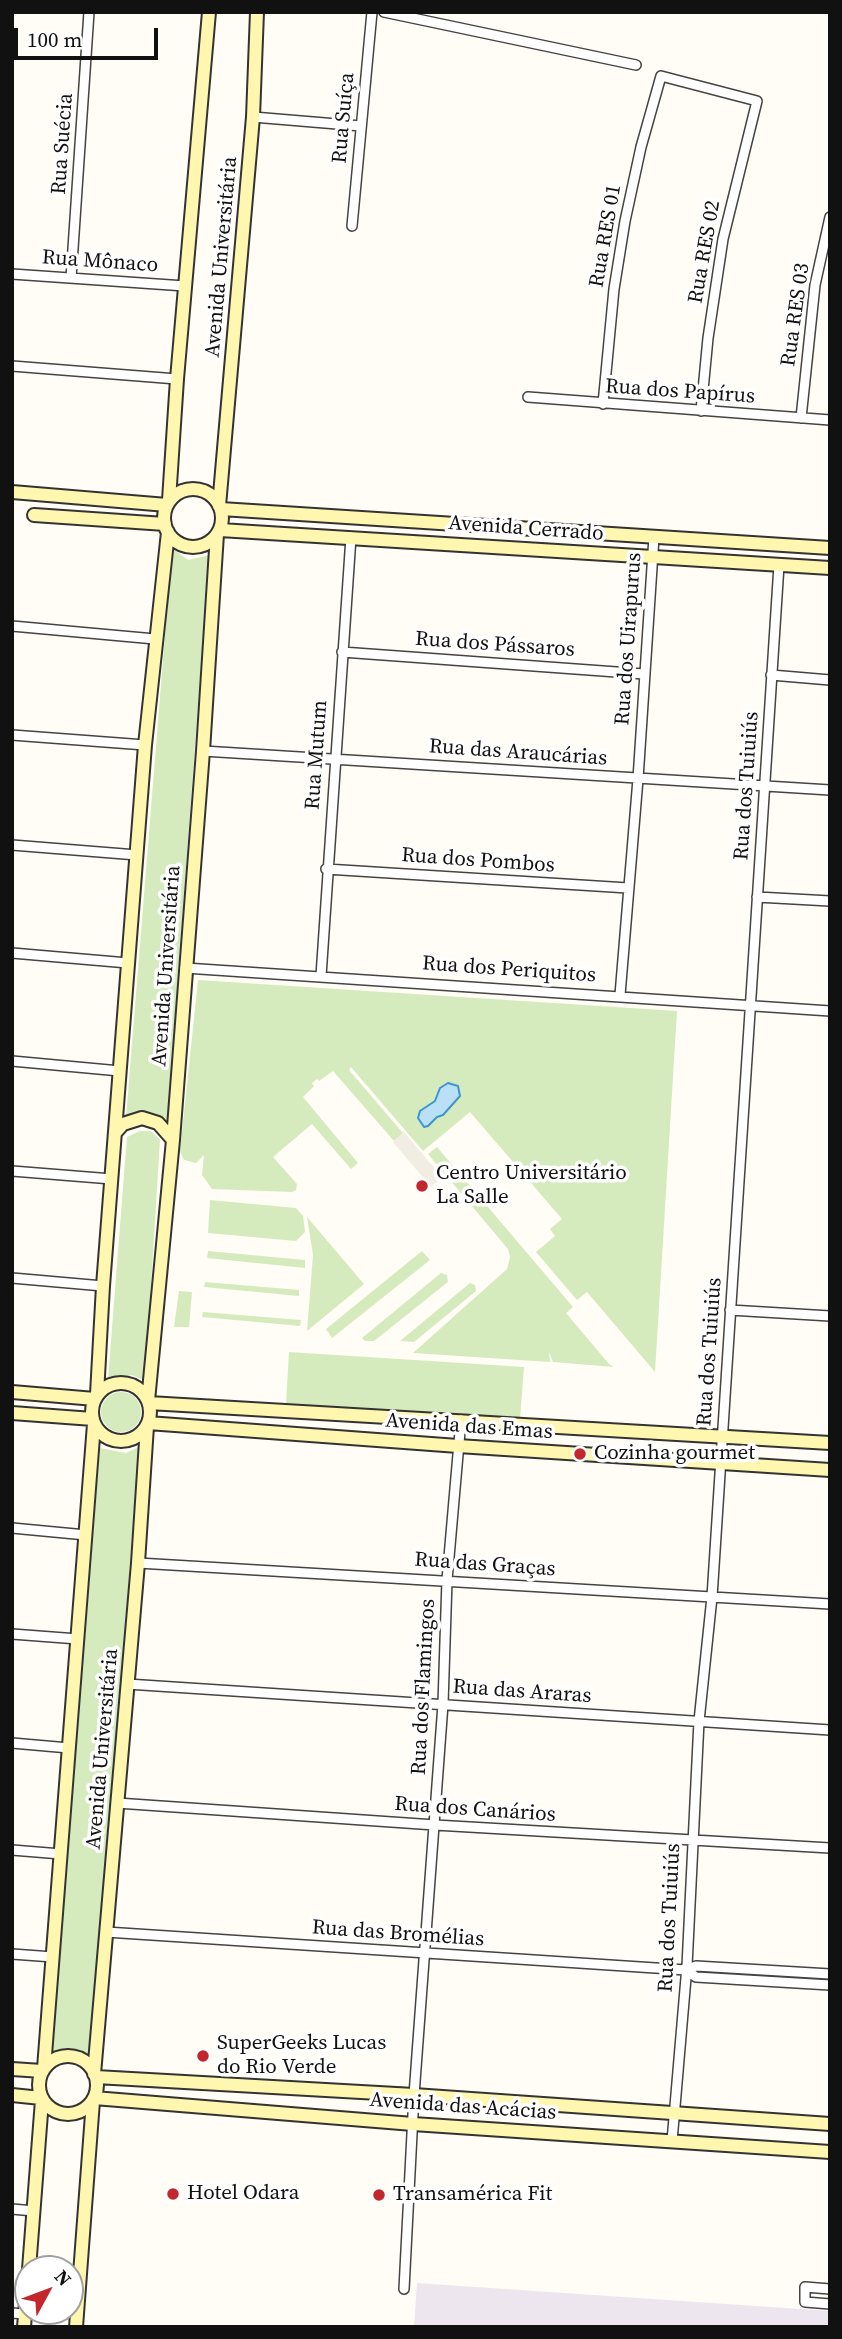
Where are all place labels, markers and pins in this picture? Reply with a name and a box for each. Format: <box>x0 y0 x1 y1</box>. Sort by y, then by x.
place label: Centro Universitário La Salle <box>436 1161 627 1211</box>
marker: Centro Universitário La Salle <box>414 1178 430 1194</box>
place label: Cozinha gourmet <box>594 1441 755 1467</box>
marker: Cozinha gourmet <box>572 1446 588 1462</box>
place label: SuperGeeks Lucas do Rio Verde <box>217 2031 386 2081</box>
marker: SuperGeeks Lucas do Rio Verde <box>195 2048 211 2064</box>
place label: Hotel Odara <box>187 2181 299 2207</box>
place label: Transamérica Fit <box>393 2182 552 2208</box>
marker: Hotel Odara <box>165 2186 181 2202</box>
marker: Transamérica Fit <box>371 2187 387 2203</box>

